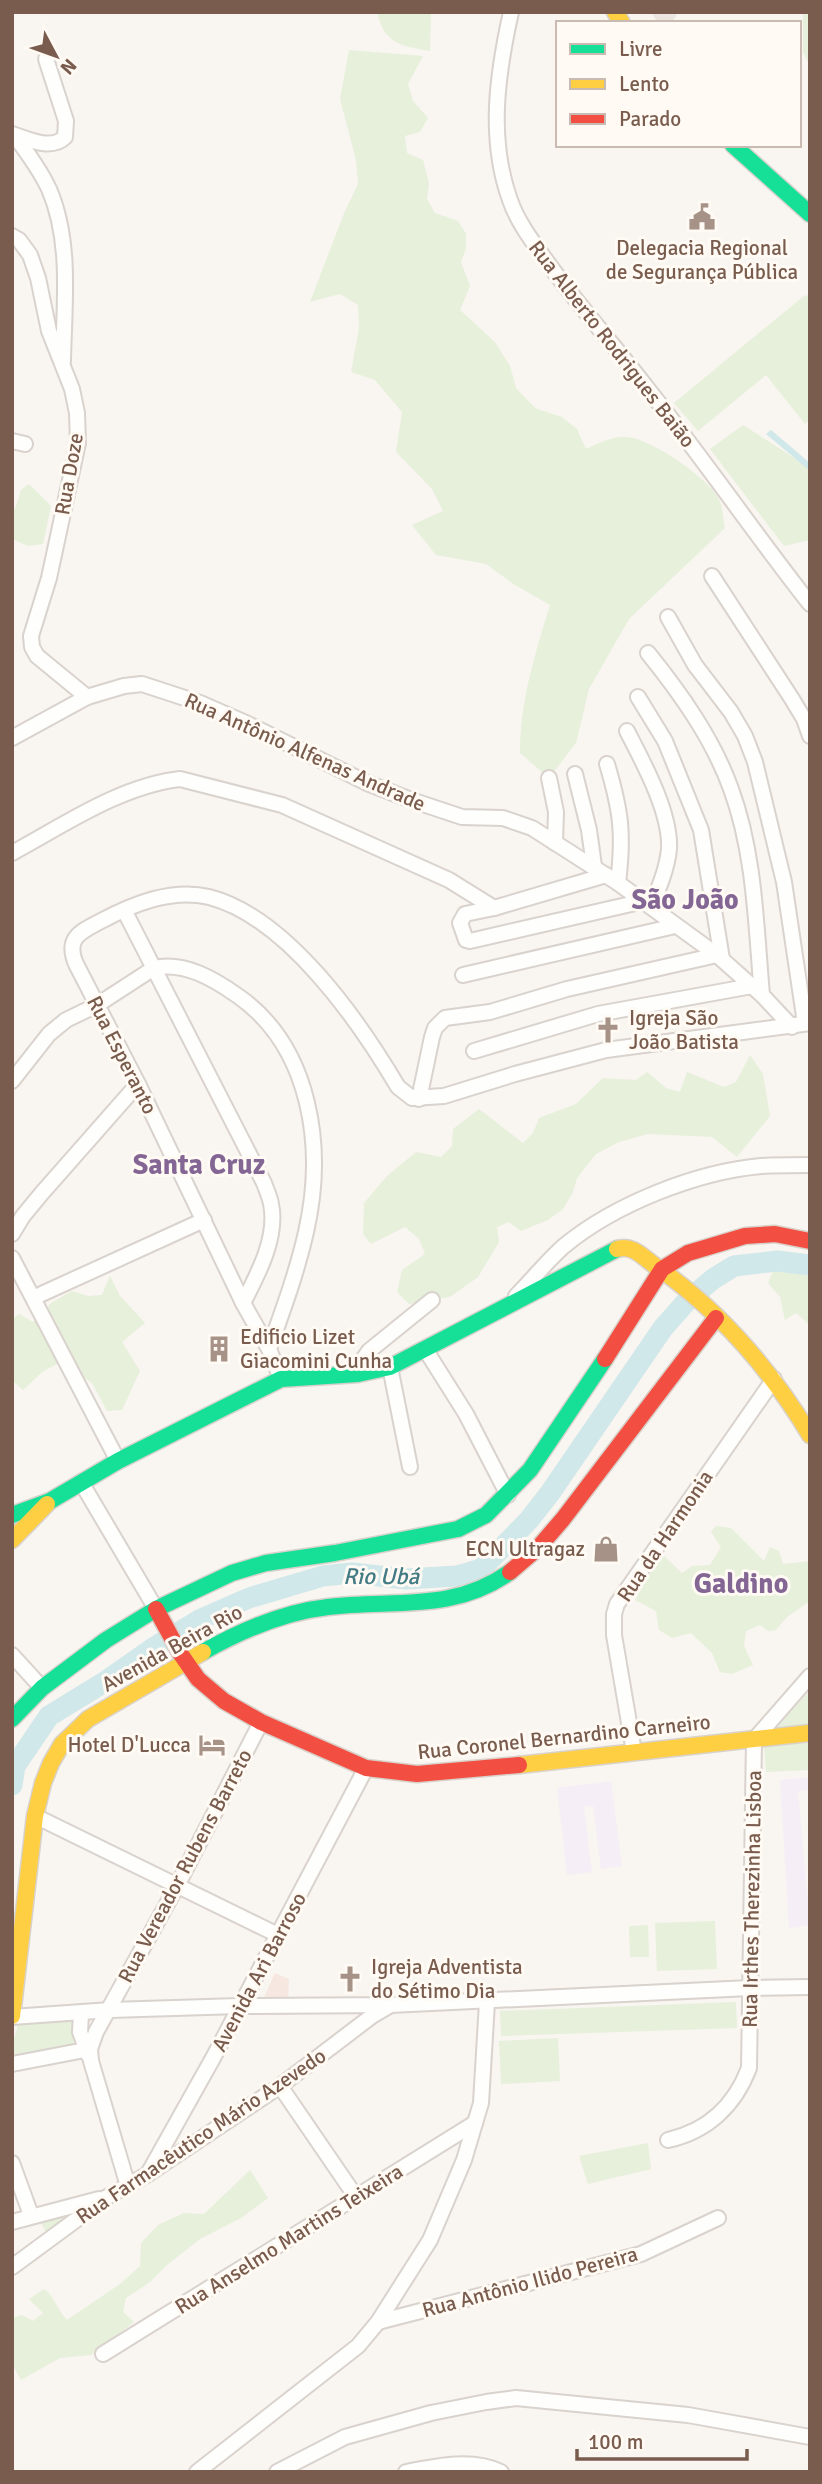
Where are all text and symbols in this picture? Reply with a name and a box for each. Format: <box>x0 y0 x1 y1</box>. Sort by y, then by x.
north arrow <box>21 21 91 91</box>
legend <box>556 21 801 147</box>
text: Livre <box>619 36 662 62</box>
text: N <box>55 54 81 79</box>
text: Lento <box>619 71 669 97</box>
text: Parado <box>619 106 681 132</box>
public building icon: Delegacia Regional de Segurança Pública <box>687 202 717 232</box>
street label: Rua Alberto Rodrigues Baião <box>523 235 701 453</box>
place label: Delegacia Regional de Segurança Pública <box>606 235 798 285</box>
street label: Rua Doze <box>49 431 89 517</box>
street label: Rua Antônio Alfenas Andrade <box>180 687 430 817</box>
district label: São João <box>631 883 739 917</box>
street label: Rua Esperanto <box>81 991 163 1119</box>
place label: Igreja São João Batista <box>629 1005 739 1055</box>
church icon: Igreja São João Batista <box>593 1015 623 1045</box>
district label: Santa Cruz <box>133 1148 265 1182</box>
place label: Edificio Lizet Giacomini Cunha <box>240 1324 392 1374</box>
building icon: Edificio Lizet Giacomini Cunha <box>204 1334 234 1364</box>
street label: Rua da Harmonia <box>611 1465 719 1607</box>
shop icon: ECN Ultragaz <box>591 1534 621 1564</box>
place label: ECN Ultragaz <box>465 1536 585 1562</box>
water label: Rio Ubá <box>343 1562 420 1591</box>
district label: Galdino <box>694 1567 788 1601</box>
street label: Avenida Beira Rio <box>97 1599 247 1697</box>
street label: Rua Coronel Bernardino Carneiro <box>416 1709 712 1765</box>
hotel icon: Hotel D'Lucca <box>197 1730 227 1760</box>
place label: Hotel D'Lucca <box>68 1732 191 1758</box>
street label: Rua Vereador Rubens Barreto <box>112 1745 258 1987</box>
street label: Rua Irthes Therezinha Lisboa <box>737 1770 767 2028</box>
street label: Avenida Ari Barroso <box>206 1888 312 2056</box>
place label: Igreja Adventista do Sétimo Dia <box>371 1954 523 2004</box>
church icon: Igreja Adventista do Sétimo Dia <box>335 1964 365 1994</box>
street label: Rua Farmacêutico Mário Azevedo <box>71 2042 331 2230</box>
street label: Rua Anselmo Martins Teixeira <box>170 2158 408 2320</box>
street label: Rua Antônio Ilido Pereira <box>419 2241 641 2323</box>
scale bar <box>577 2418 747 2462</box>
text: 100 m <box>588 2429 643 2455</box>

